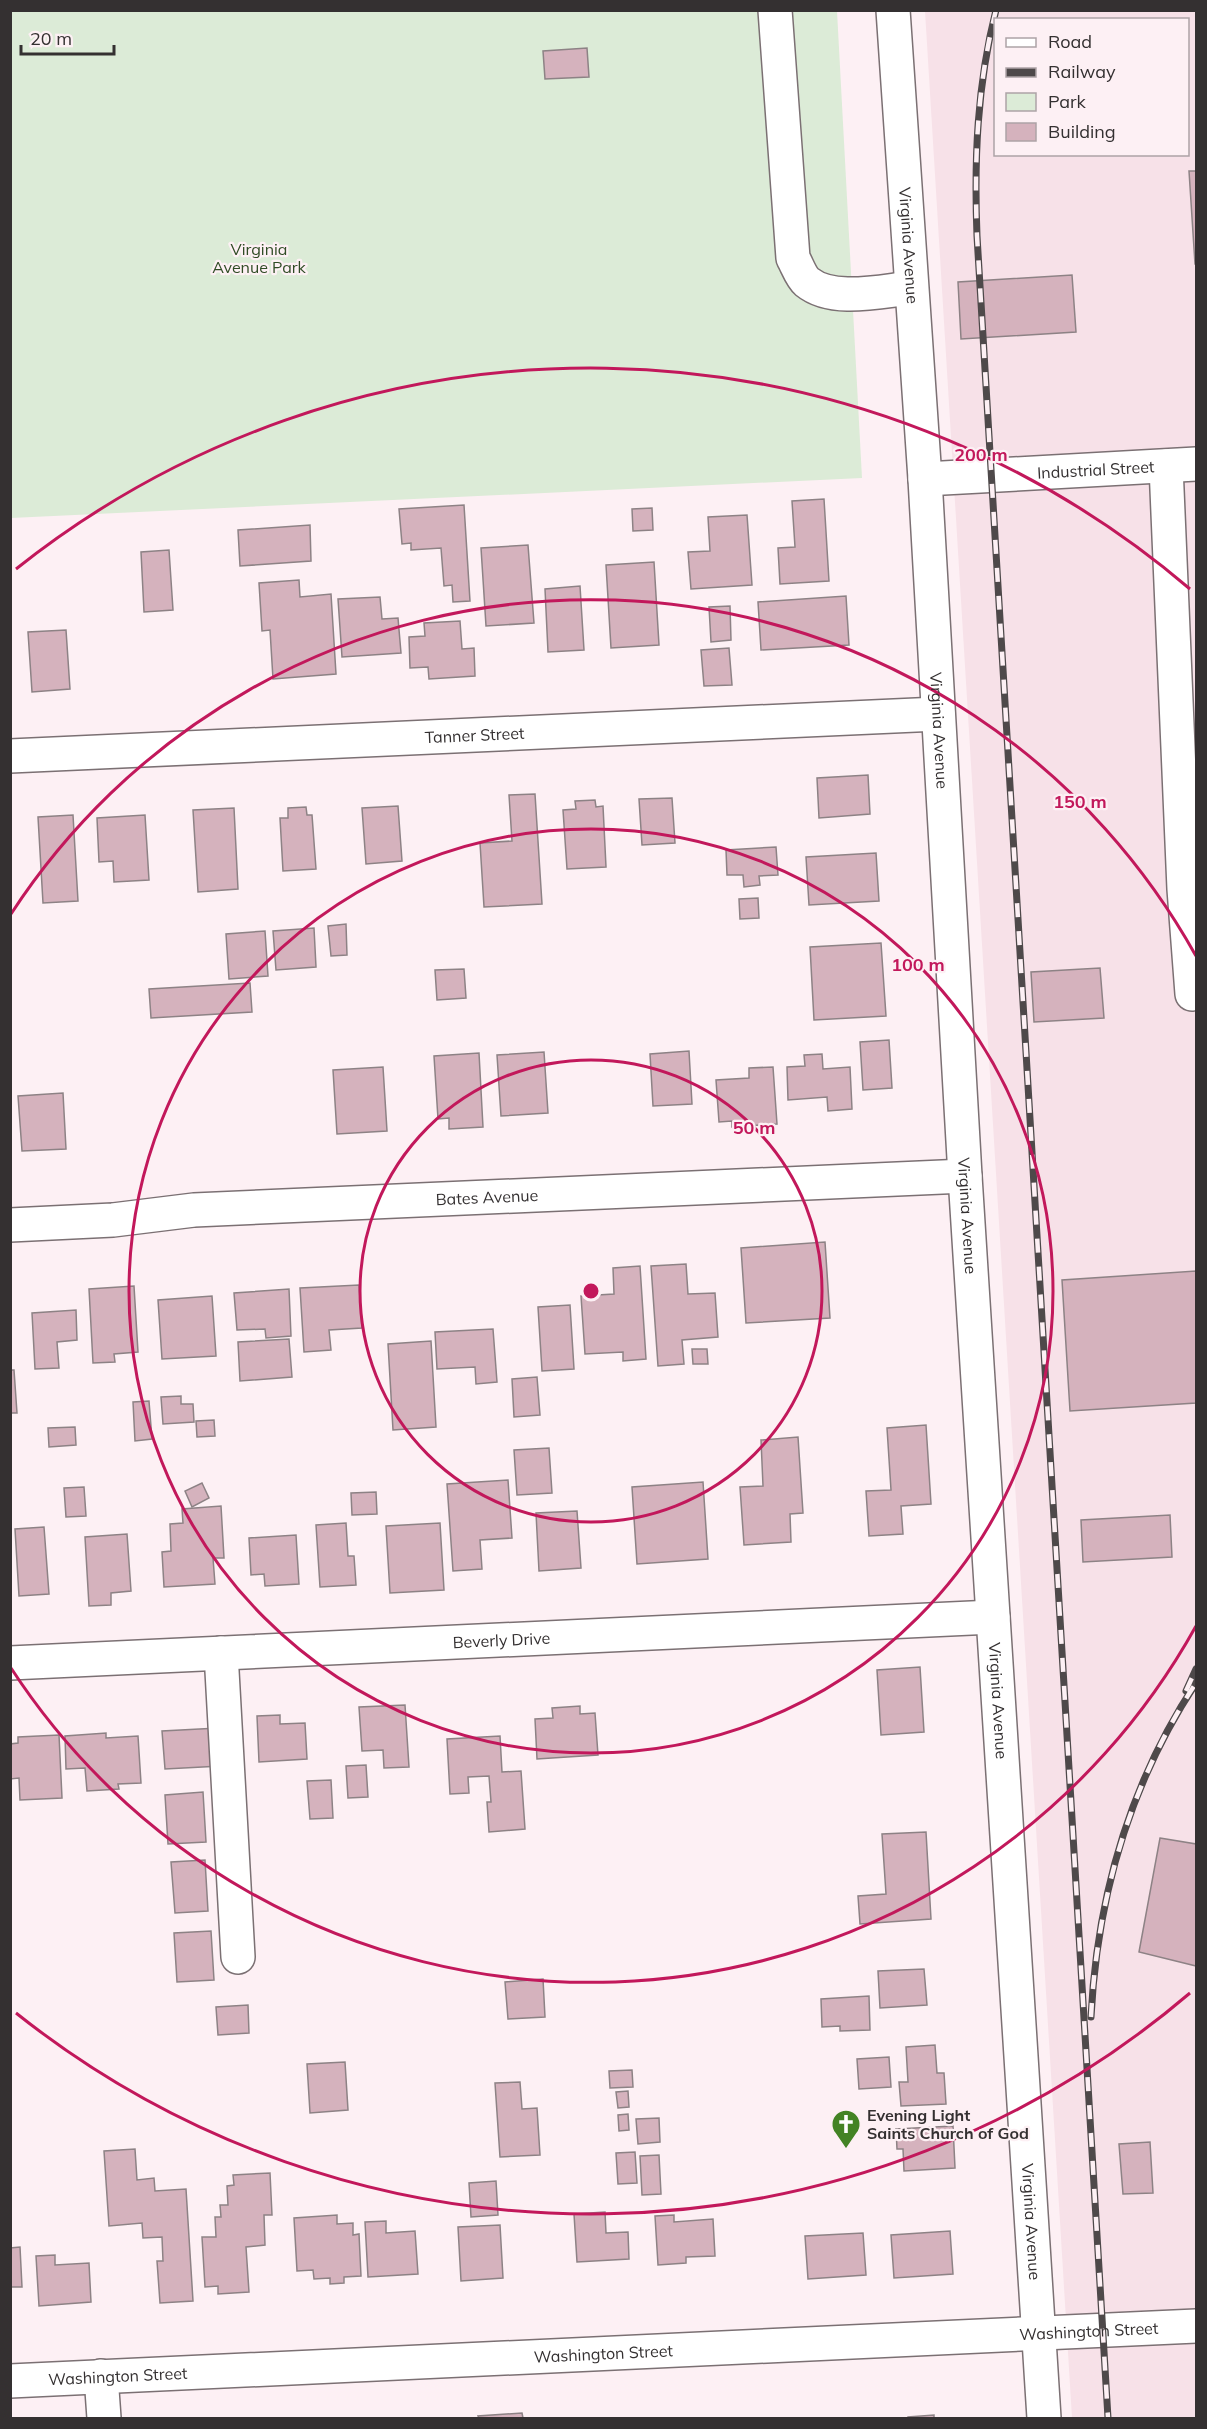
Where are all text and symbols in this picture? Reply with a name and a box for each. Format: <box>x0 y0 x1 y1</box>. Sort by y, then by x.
scale bar <box>21 18 114 56</box>
legend <box>994 18 1189 156</box>
text: 20 m <box>30 27 72 50</box>
text: Road <box>1048 30 1092 53</box>
text: Railway <box>1048 60 1116 83</box>
text: Park <box>1048 90 1087 113</box>
text: Building <box>1048 120 1116 143</box>
street label: Virginia Avenue <box>895 186 923 304</box>
park label: Virginia Avenue Park <box>212 239 307 277</box>
text: 200 m <box>954 443 1008 466</box>
street label: Industrial Street <box>1037 456 1155 483</box>
street label: Virginia Avenue <box>926 672 953 789</box>
street label: Tanner Street <box>424 723 525 747</box>
text: 150 m <box>1053 790 1107 813</box>
text: 100 m <box>891 953 945 976</box>
text: 50 m <box>733 1116 775 1139</box>
street label: Virginia Avenue <box>954 1157 981 1275</box>
street label: Bates Avenue <box>435 1185 539 1209</box>
centre of rings <box>581 1281 601 1301</box>
street label: Beverly Drive <box>452 1628 551 1652</box>
street label: Virginia Avenue <box>985 1642 1012 1760</box>
place label: Evening Light Saints Church of God <box>867 2105 1029 2143</box>
church icon: Evening Light Saints Church of God <box>830 2108 862 2150</box>
street label: Virginia Avenue <box>1018 2163 1045 2281</box>
street label: Washington Street <box>1019 2318 1159 2344</box>
street label: Washington Street <box>533 2340 674 2367</box>
street label: Washington Street <box>48 2363 188 2389</box>

